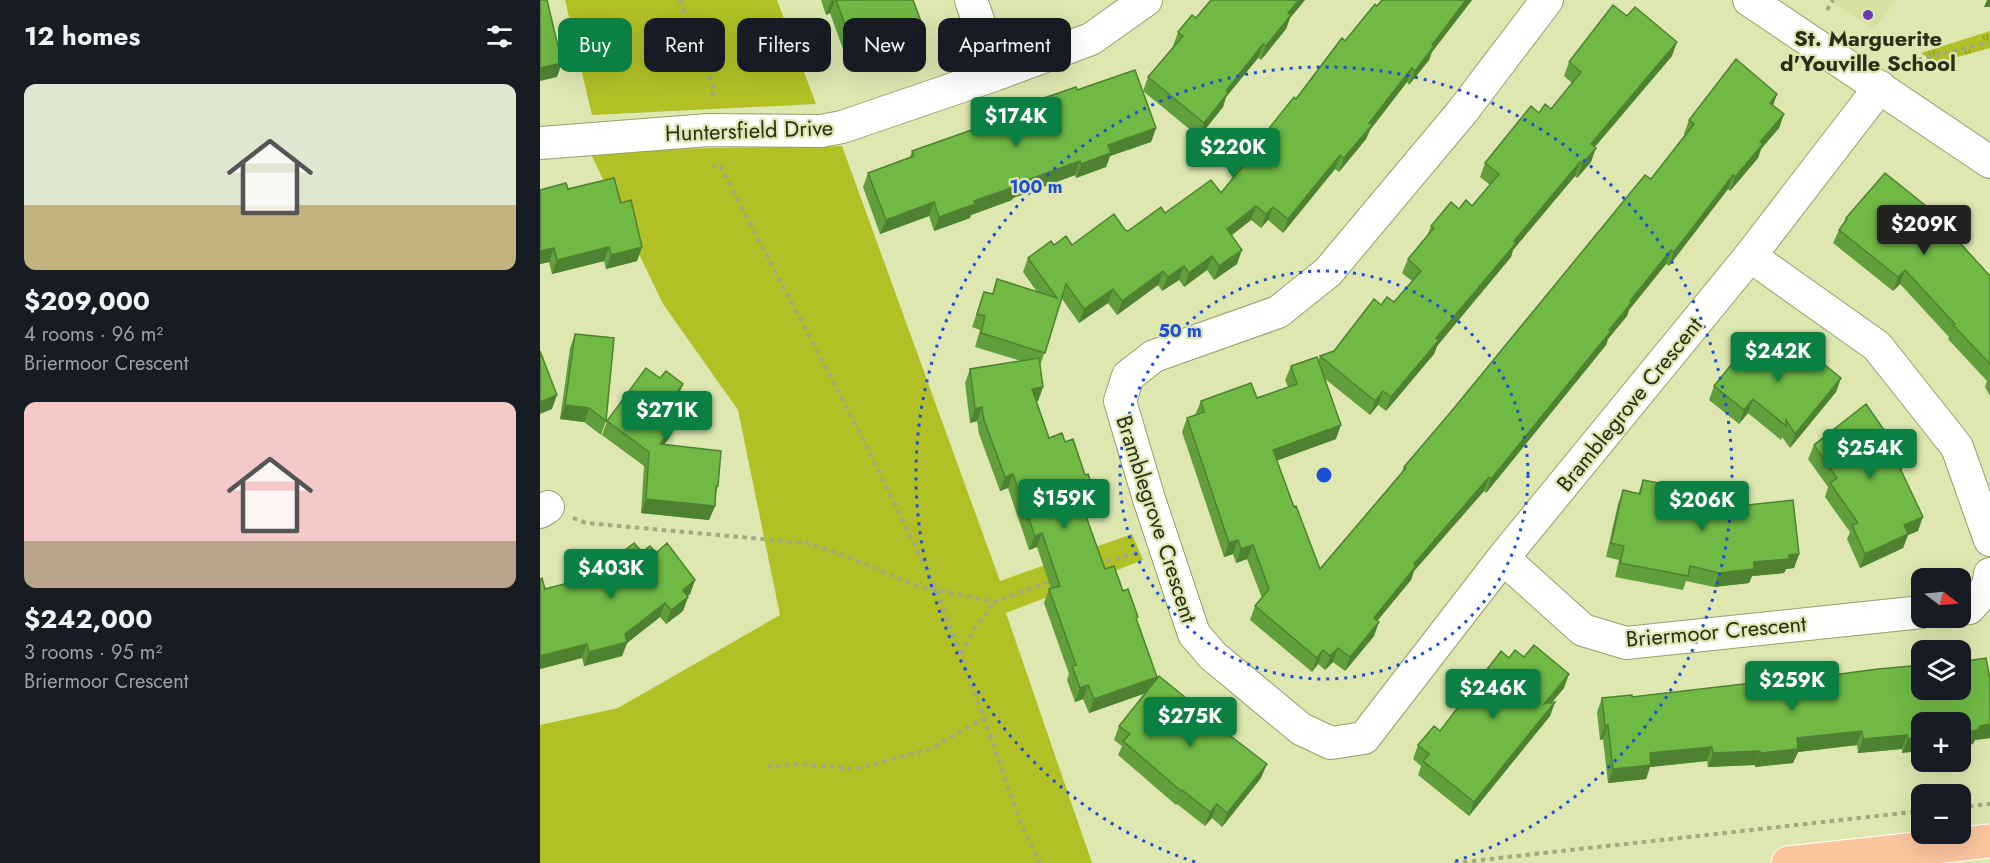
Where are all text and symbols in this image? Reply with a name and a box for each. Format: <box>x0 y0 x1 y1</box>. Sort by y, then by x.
marker: St. Marguerite d'Youville School <box>1861 8 1875 22</box>
text: 12 homes <box>24 17 140 55</box>
chip: Buy <box>558 18 632 72</box>
chip: Rent <box>644 18 725 72</box>
chip: Filters <box>737 18 831 72</box>
chip: New <box>843 18 926 72</box>
chip: Apartment <box>938 18 1071 72</box>
icon: filters <box>483 20 516 53</box>
place label: St. Marguerite d'Youville School <box>1780 22 1956 79</box>
pin: $174K <box>974 97 1058 148</box>
text: $174K <box>985 102 1047 131</box>
street label: Huntersfield Drive <box>664 111 834 149</box>
icon: home <box>216 123 324 231</box>
pin: $220K <box>1191 128 1275 179</box>
text: $220K <box>1200 133 1266 162</box>
text: 100 m <box>1009 174 1063 200</box>
pin: $209K <box>1882 205 1966 256</box>
text: $209K <box>1891 210 1957 239</box>
text: $209,000 <box>24 282 150 320</box>
street label: Bramblegrove Crescent <box>1548 309 1710 498</box>
text: 50 m <box>1158 318 1202 344</box>
text: 4 rooms · 96 m² <box>24 320 163 349</box>
pin: $242K <box>1736 332 1820 383</box>
text: $242K <box>1745 337 1811 366</box>
text: Briermoor Crescent <box>24 349 188 378</box>
pin: $271K <box>625 391 709 442</box>
text: $271K <box>636 396 698 425</box>
street label: Bramblegrove Crescent <box>1108 411 1206 628</box>
pin: $254K <box>1828 429 1912 480</box>
text: $254K <box>1837 434 1903 463</box>
icon: home <box>216 441 324 549</box>
centre of rings <box>1314 465 1334 485</box>
pin: $159K <box>1022 479 1106 530</box>
pin: $206K <box>1660 481 1744 532</box>
text: $159K <box>1033 484 1095 513</box>
text: $206K <box>1669 486 1735 515</box>
pin: $403K <box>569 549 653 600</box>
text: $403K <box>578 554 644 583</box>
north arrow <box>1911 568 1971 628</box>
map controls <box>1911 568 1971 844</box>
text: $242,000 <box>24 600 153 638</box>
street label: Briermoor Crescent <box>1624 607 1808 655</box>
text: 3 rooms · 95 m² <box>24 638 162 667</box>
button: layers <box>1911 640 1971 700</box>
pin: $259K <box>1750 661 1834 712</box>
text: $259K <box>1759 666 1825 695</box>
text: Briermoor Crescent <box>24 667 188 696</box>
pin: $246K <box>1451 669 1535 720</box>
text: $246K <box>1460 674 1526 703</box>
pin: $275K <box>1148 697 1232 748</box>
text: $275K <box>1158 702 1222 731</box>
button: + <box>1911 712 1971 772</box>
button: − <box>1911 784 1971 844</box>

